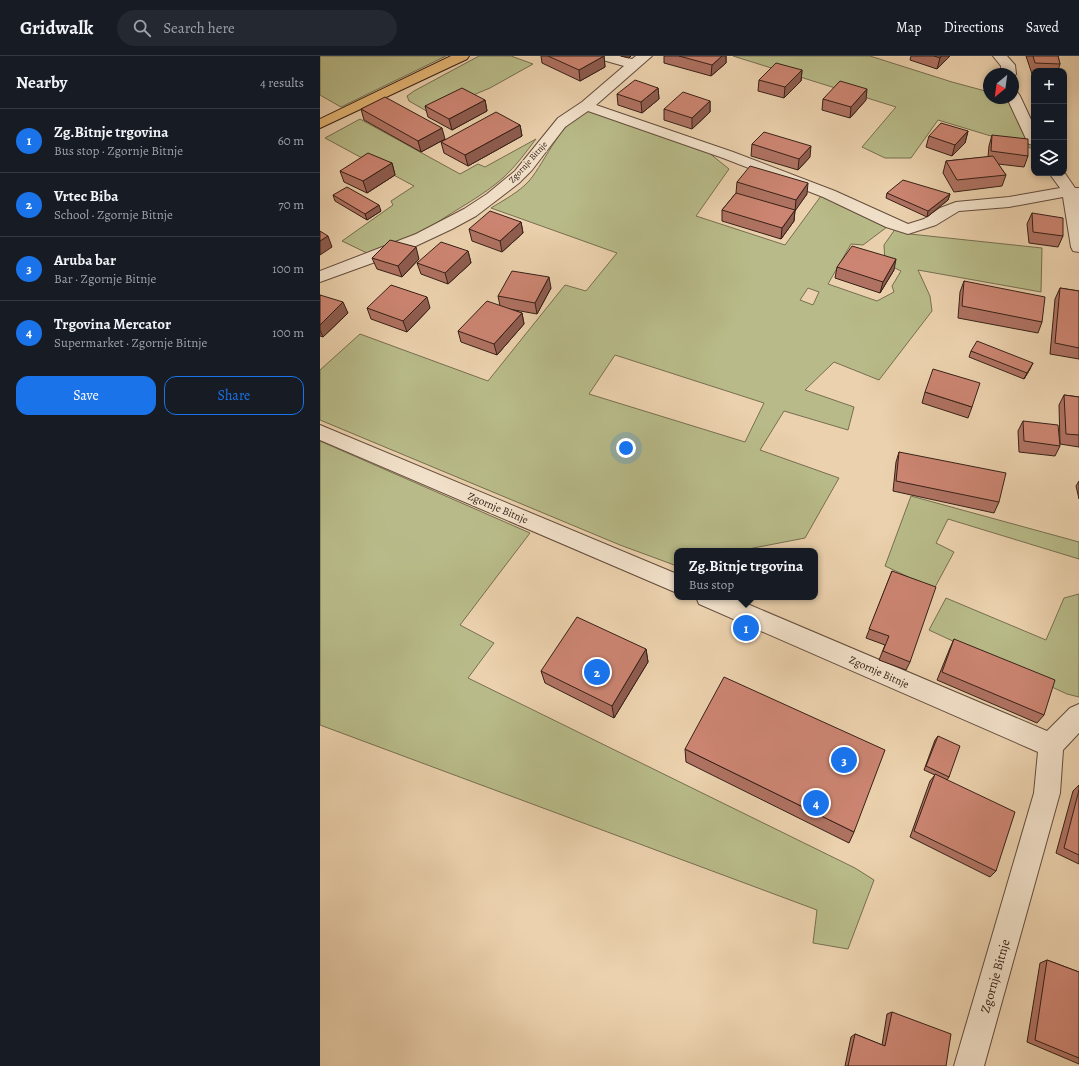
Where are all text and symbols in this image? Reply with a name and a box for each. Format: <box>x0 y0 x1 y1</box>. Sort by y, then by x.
search box <box>117 10 397 46</box>
text: Gridwalk <box>20 15 93 41</box>
icon: search <box>131 17 153 39</box>
text: Search here <box>163 18 235 38</box>
text: Map <box>896 18 922 37</box>
text: Directions <box>944 18 1004 37</box>
text: Saved <box>1026 18 1059 37</box>
north arrow <box>983 68 1019 104</box>
map controls <box>1031 68 1067 176</box>
button: + <box>1031 68 1067 104</box>
text: Nearby <box>16 71 67 94</box>
text: 4 results <box>260 74 304 91</box>
button: − <box>1031 104 1067 140</box>
text: Zg.Bitnje trgovina <box>54 122 169 142</box>
text: 1 <box>27 132 31 149</box>
text: 60 m <box>278 132 304 149</box>
street label: Zgornje Bitnje <box>506 138 550 186</box>
button: layers <box>1031 140 1067 176</box>
text: Bus stop · Zgornje Bitnje <box>54 142 183 159</box>
text: Vrtec Biba <box>54 186 118 206</box>
text: 2 <box>26 196 32 213</box>
text: 70 m <box>278 196 304 213</box>
text: School · Zgornje Bitnje <box>54 206 173 223</box>
text: Aruba bar <box>54 250 116 270</box>
text: 3 <box>26 260 32 277</box>
text: 100 m <box>272 260 304 277</box>
text: Bar · Zgornje Bitnje <box>54 270 156 287</box>
text: Trgovina Mercator <box>54 314 171 334</box>
text: 4 <box>26 324 32 341</box>
text: 100 m <box>272 324 304 341</box>
text: Supermarket · Zgornje Bitnje <box>54 334 207 351</box>
button: Save <box>16 376 156 415</box>
button: Share <box>164 376 304 415</box>
your location <box>616 438 636 458</box>
street label: Zgornje Bitnje <box>466 489 531 527</box>
popup <box>674 548 818 600</box>
text: Zg.Bitnje trgovina <box>689 556 803 576</box>
text: Bus stop <box>689 576 734 593</box>
pin: 1 <box>733 613 759 643</box>
street label: Zgornje Bitnje <box>847 652 911 692</box>
pin: 2 <box>584 657 610 687</box>
pin: 3 <box>831 745 857 775</box>
pin: 4 <box>803 788 829 818</box>
street label: Zgornje Bitnje <box>976 937 1014 1015</box>

